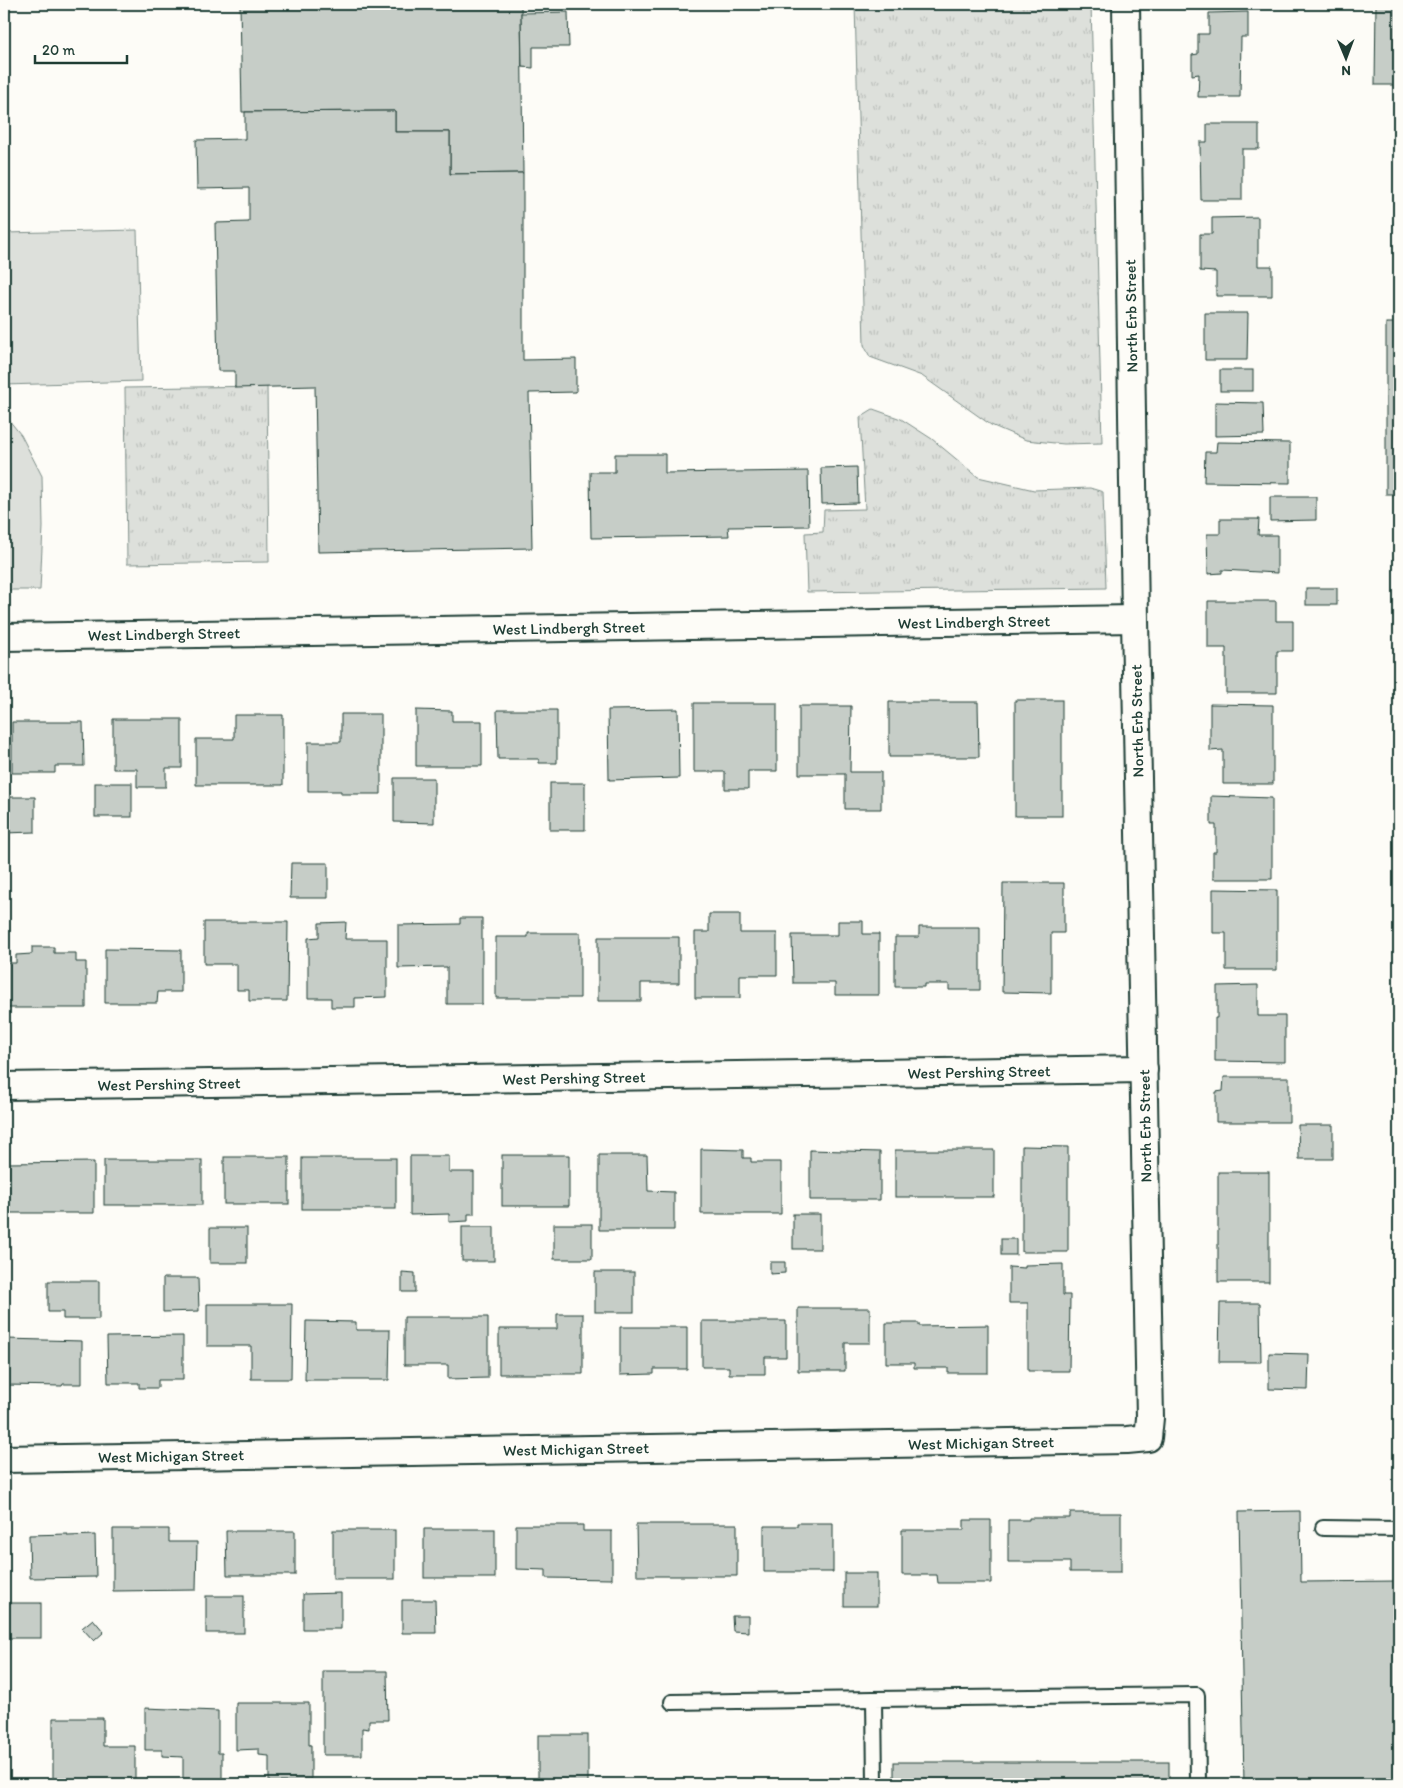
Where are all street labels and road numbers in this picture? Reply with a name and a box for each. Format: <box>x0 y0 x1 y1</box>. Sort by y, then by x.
street label: North Erb Street <box>1121 259 1141 373</box>
street label: West Lindbergh Street <box>898 611 1050 633</box>
street label: West Lindbergh Street <box>493 617 645 639</box>
street label: West Lindbergh Street <box>88 623 240 645</box>
street label: North Erb Street <box>1127 664 1147 778</box>
street label: West Pershing Street <box>907 1061 1051 1083</box>
street label: West Pershing Street <box>502 1067 646 1089</box>
street label: North Erb Street <box>1135 1069 1155 1183</box>
street label: West Pershing Street <box>97 1073 241 1095</box>
street label: West Michigan Street <box>908 1432 1054 1454</box>
street label: West Michigan Street <box>503 1438 649 1460</box>
street label: West Michigan Street <box>98 1445 244 1467</box>

